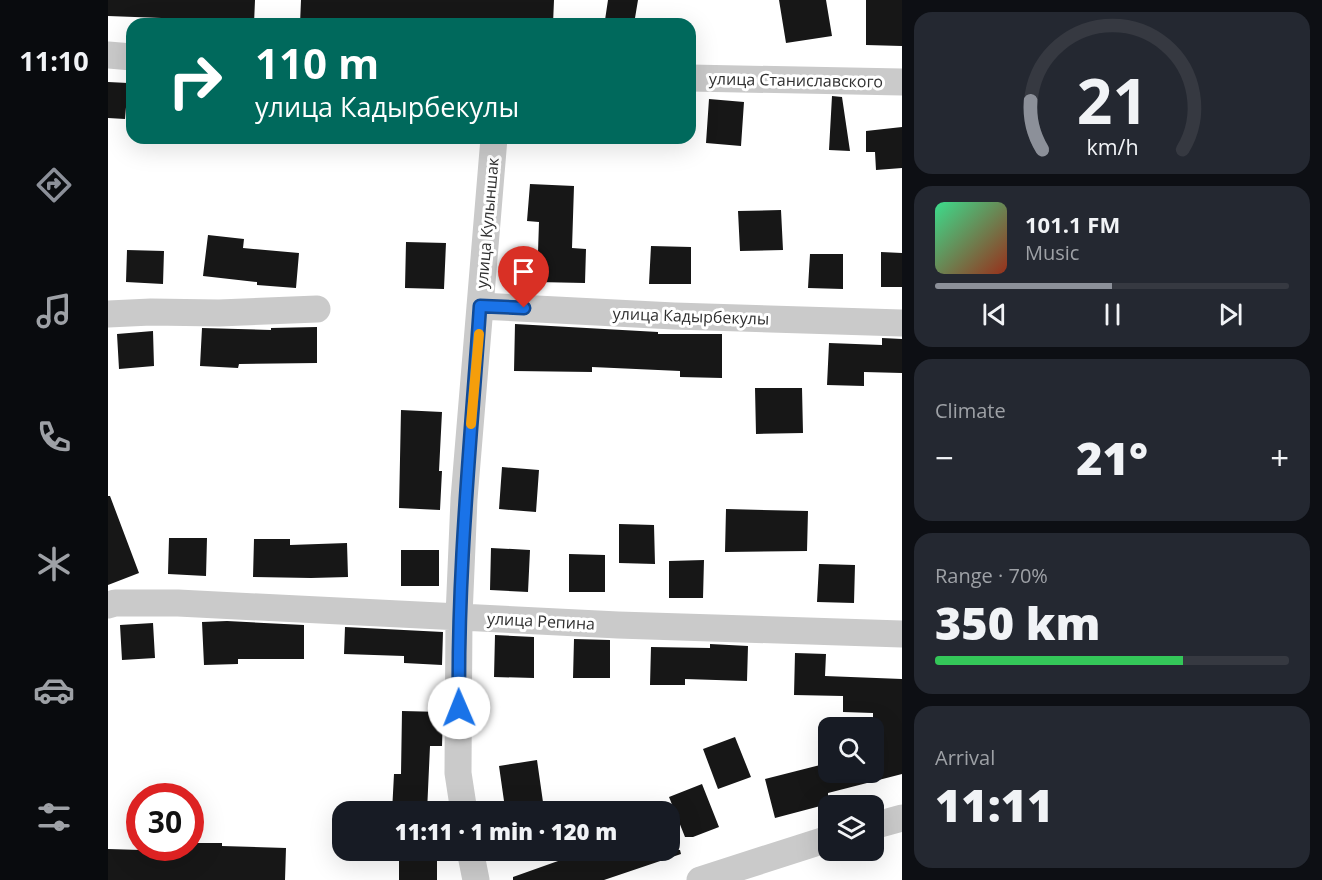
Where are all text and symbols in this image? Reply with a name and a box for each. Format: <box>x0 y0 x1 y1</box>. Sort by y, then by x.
text: 110 m <box>255 34 379 91</box>
text: 11:10 <box>19 42 89 79</box>
icon: right <box>156 42 234 120</box>
text: 21 <box>1076 57 1148 142</box>
street label: улица Станиславского <box>709 67 883 93</box>
text: улица Кадырбекулы <box>255 88 519 125</box>
text: km/h <box>1086 132 1138 161</box>
street label: улица Кулыншак <box>470 156 504 289</box>
icon: directions <box>33 164 75 206</box>
text: 101.1 FM <box>1025 209 1120 239</box>
text: Music <box>1025 239 1079 266</box>
pin <box>498 246 549 308</box>
icon: arrive <box>507 255 540 288</box>
icon: music <box>33 290 75 332</box>
icon: previous <box>978 298 1011 331</box>
icon: pause <box>1096 298 1129 331</box>
icon: next <box>1214 298 1247 331</box>
street label: улица Кадырбекулы <box>612 302 770 330</box>
text: Climate <box>935 397 1006 424</box>
icon: phone <box>33 416 75 458</box>
text: 21° <box>1076 427 1148 488</box>
text: − <box>935 435 954 480</box>
text: + <box>1270 435 1289 480</box>
icon: climate <box>33 543 75 585</box>
text: Range · 70% <box>935 562 1048 589</box>
text: 350 km <box>935 592 1100 653</box>
street label: улица Репина <box>486 607 596 635</box>
icon: car <box>33 669 75 711</box>
position arrow <box>427 676 491 740</box>
map controls <box>818 717 884 861</box>
button: search <box>818 717 884 783</box>
text: Arrival <box>935 744 995 771</box>
text: 11:11 <box>935 774 1053 835</box>
speed limit sign: 30 <box>126 783 204 861</box>
button: layers <box>818 795 884 861</box>
icon: filters <box>33 796 75 838</box>
text: 11:11 · 1 min · 120 m <box>395 816 617 846</box>

